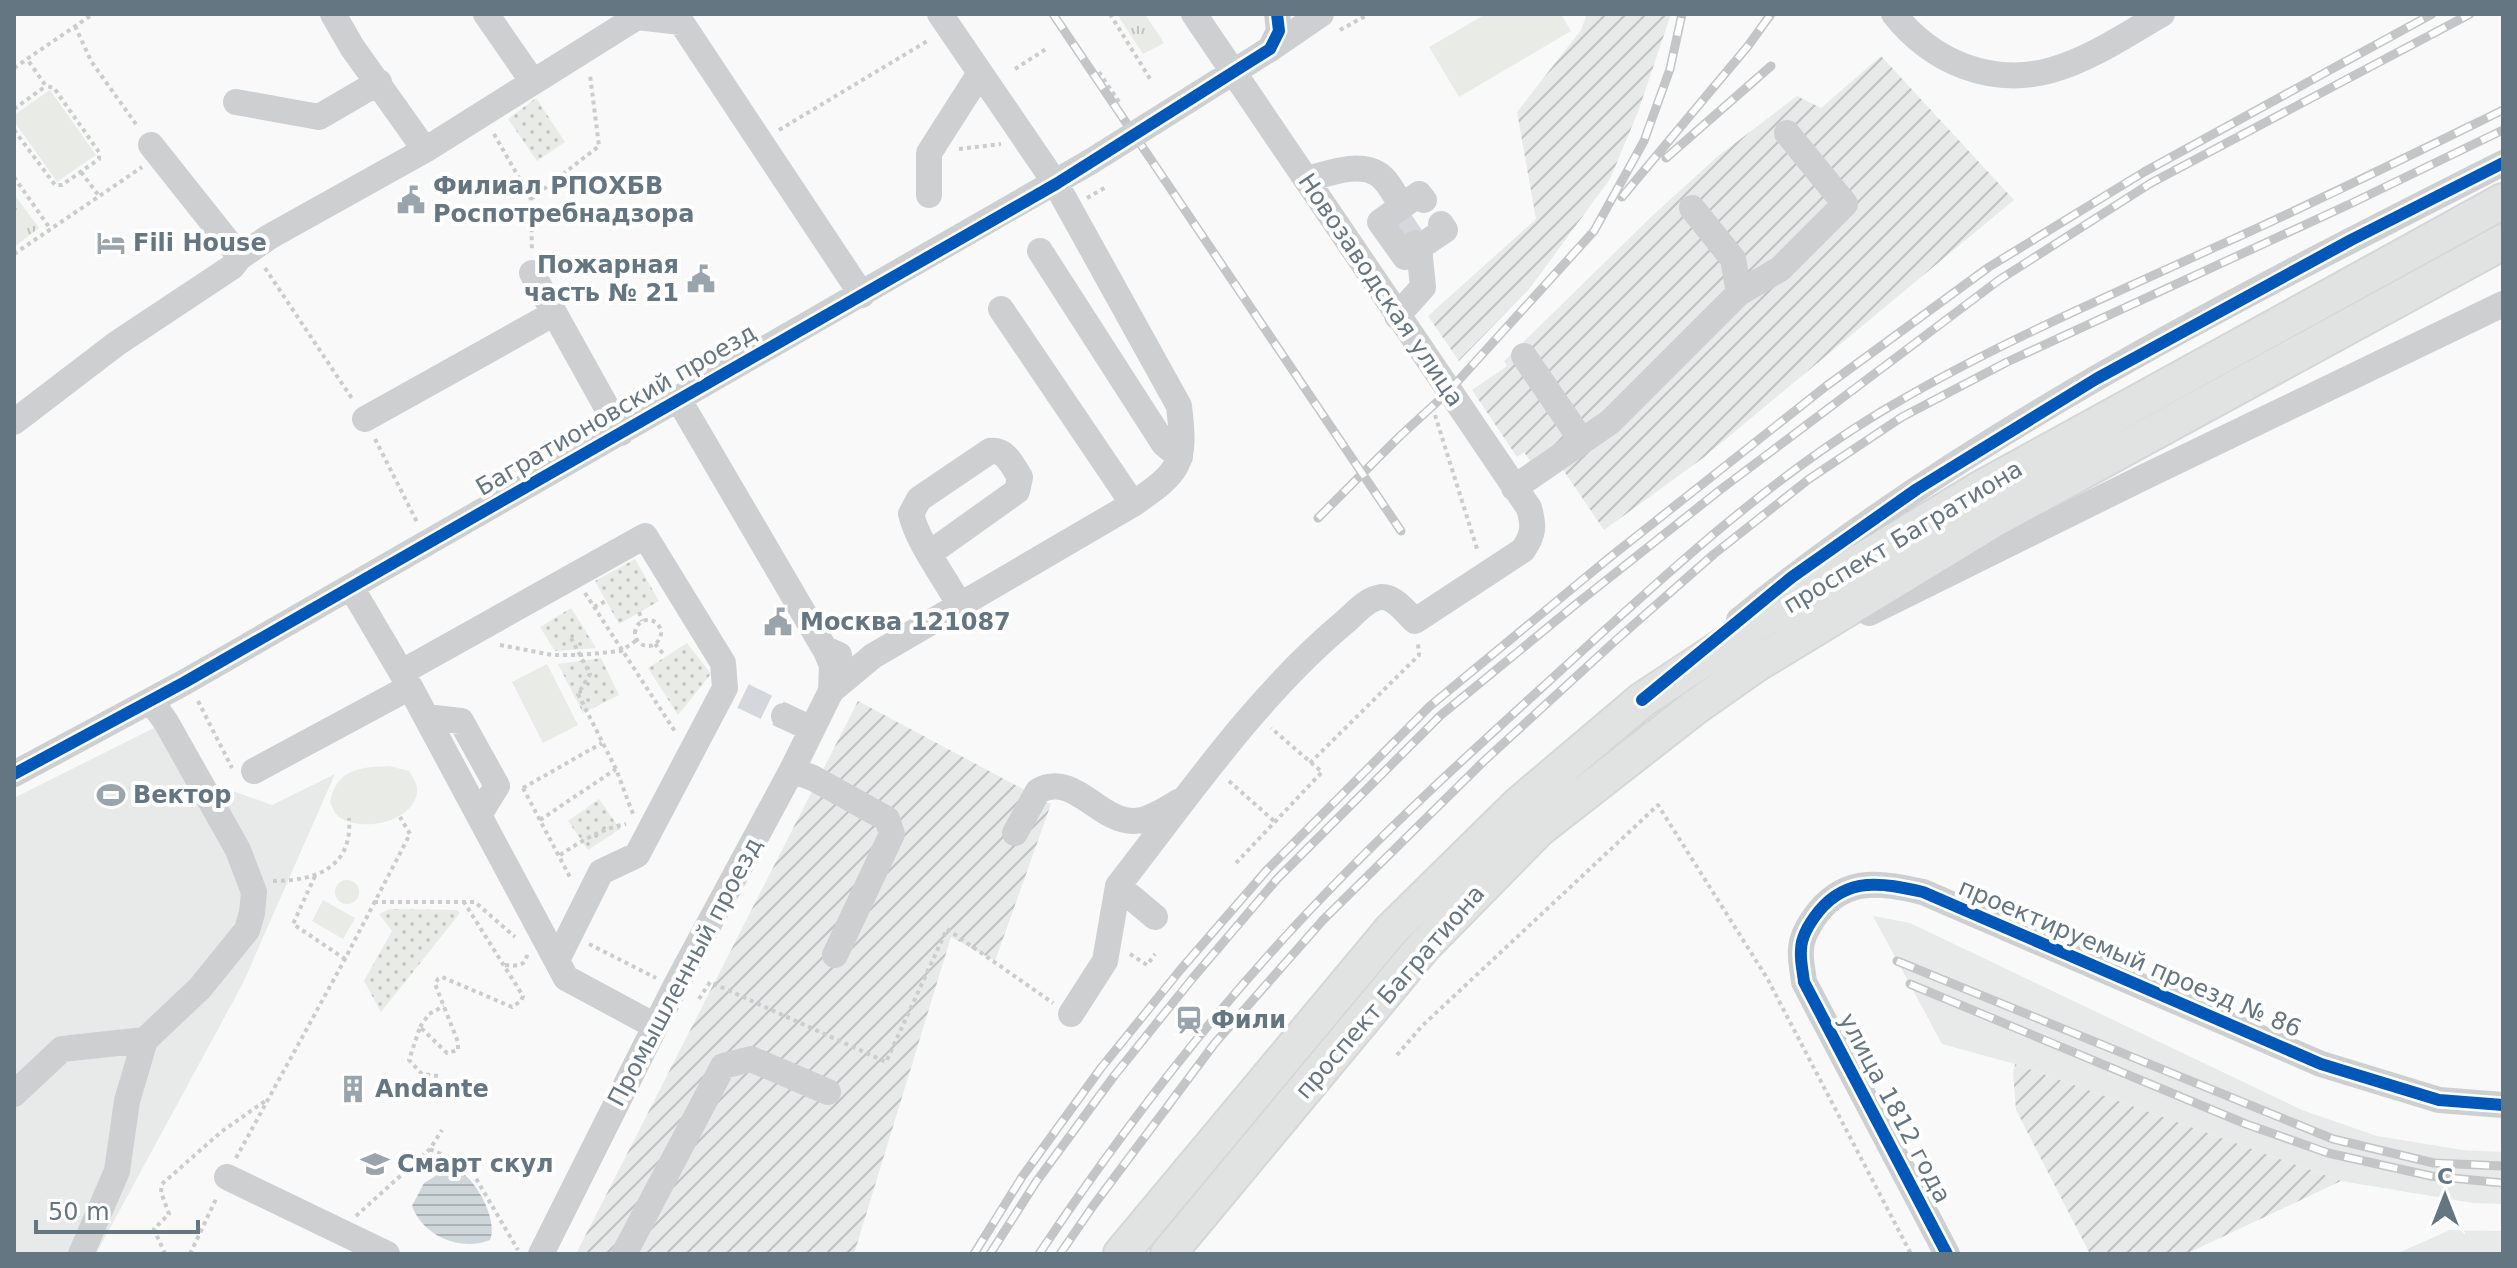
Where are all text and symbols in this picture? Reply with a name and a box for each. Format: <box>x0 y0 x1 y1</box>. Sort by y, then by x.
street label: Новозаводская улица <box>1292 168 1470 412</box>
place label: Филиал РПОХБВ Роспотребнадзора <box>433 172 694 228</box>
public building icon: Филиал РПОХБВ Роспотребнадзора <box>396 185 426 215</box>
hotel icon: Fili House <box>96 228 126 258</box>
place label: Fili House <box>133 229 267 257</box>
place label: Пожарная часть № 21 <box>524 251 679 307</box>
public building icon: Пожарная часть № 21 <box>686 264 716 294</box>
street label: Багратионовский проезд <box>471 318 761 502</box>
street label: проспект Багратиона <box>1778 455 2028 619</box>
public building icon: Москва 121087 <box>763 607 793 637</box>
place label: Москва 121087 <box>800 608 1011 636</box>
sports icon: Вектор <box>96 780 126 810</box>
place label: Вектор <box>133 781 231 809</box>
street label: Промышленный проезд <box>602 833 768 1111</box>
street label: проектируемый проезд № 86 <box>1955 873 2305 1043</box>
street label: проспект Багратиона <box>1290 880 1490 1104</box>
station icon: Фили <box>1174 1005 1204 1035</box>
place label: Фили <box>1211 1006 1286 1034</box>
street label: улица 1812 года <box>1833 1008 1957 1208</box>
building icon: Andante <box>338 1074 368 1104</box>
place label: Andante <box>375 1075 489 1103</box>
school or university icon: Смарт скул <box>360 1149 390 1179</box>
place label: Смарт скул <box>397 1150 554 1178</box>
north arrow <box>2405 1156 2485 1236</box>
text: С <box>2437 1164 2453 1189</box>
scale bar <box>36 1184 198 1234</box>
text: 50 m <box>48 1198 110 1226</box>

